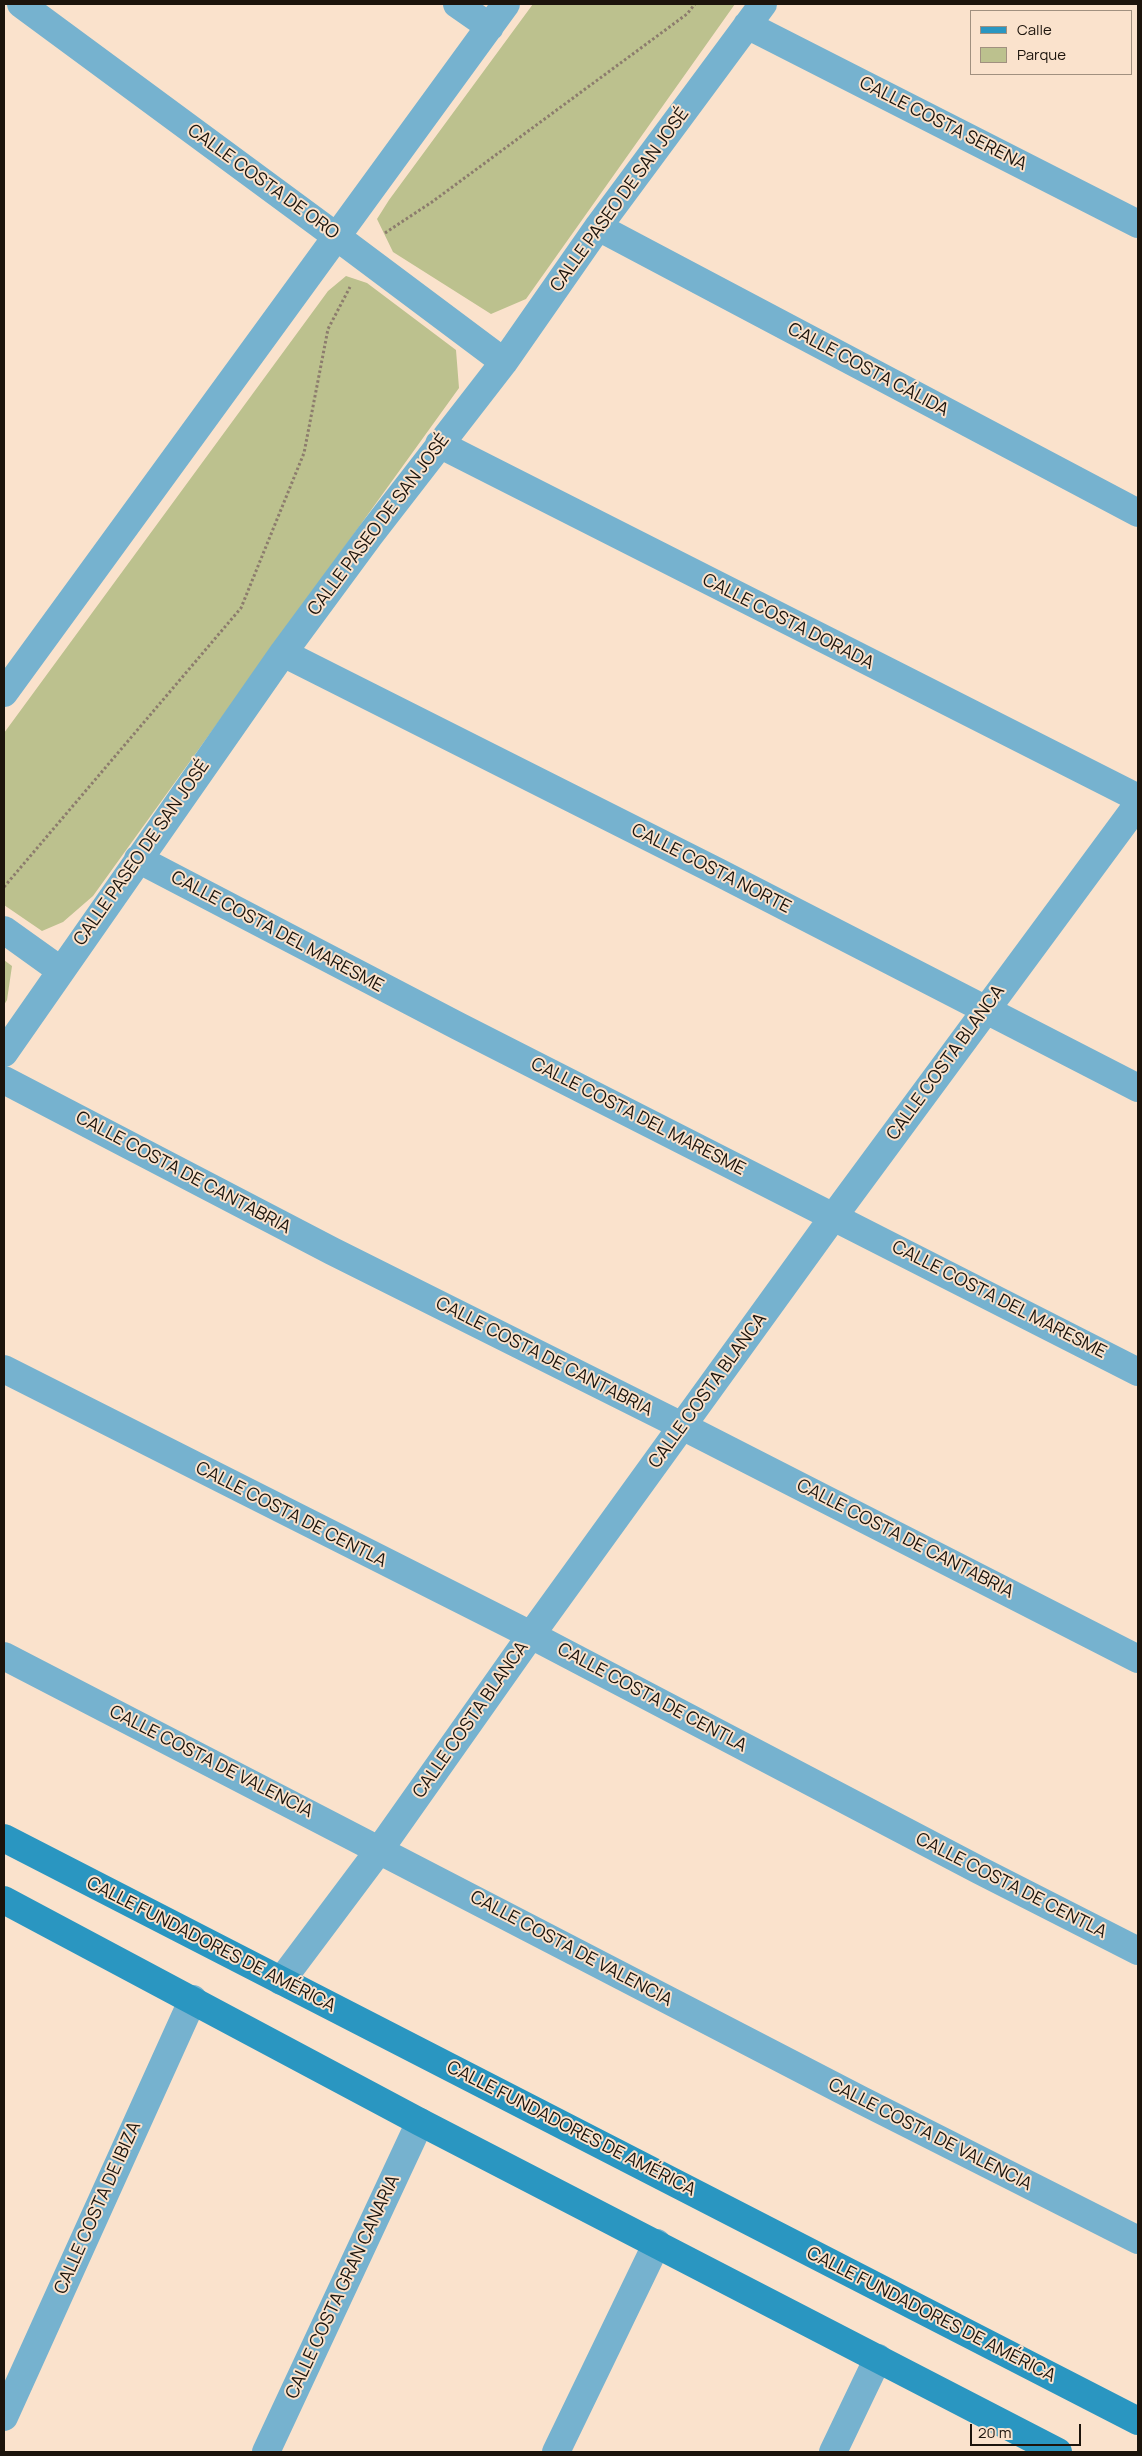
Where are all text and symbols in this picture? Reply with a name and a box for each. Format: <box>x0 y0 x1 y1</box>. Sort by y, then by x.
legend <box>970 10 1132 75</box>
text: Calle <box>1017 19 1052 40</box>
text: Parque <box>1017 44 1066 65</box>
street label: CALLE COSTA SERENA <box>856 72 1030 176</box>
street label: CALLE PASEO DE SAN JOSÉ <box>546 104 694 296</box>
street label: CALLE COSTA DE ORO <box>183 120 343 244</box>
street label: CALLE COSTA CÁLIDA <box>784 318 952 422</box>
street label: CALLE PASEO DE SAN JOSÉ <box>304 430 454 620</box>
street label: CALLE COSTA DORADA <box>699 569 877 675</box>
street label: CALLE PASEO DE SAN JOSÉ <box>70 756 214 950</box>
street label: CALLE COSTA NORTE <box>628 819 794 919</box>
street label: CALLE COSTA DEL MARESME <box>167 867 387 997</box>
street label: CALLE COSTA BLANCA <box>882 981 1010 1145</box>
street label: CALLE COSTA DEL MARESME <box>527 1053 749 1181</box>
street label: CALLE COSTA DE CANTABRIA <box>72 1107 294 1239</box>
street label: CALLE COSTA DEL MARESME <box>888 1236 1110 1364</box>
street label: CALLE COSTA DE CANTABRIA <box>432 1293 656 1421</box>
street label: CALLE COSTA BLANCA <box>644 1309 772 1473</box>
street label: CALLE COSTA DE CENTLA <box>192 1457 390 1573</box>
street label: CALLE COSTA DE CANTABRIA <box>793 1475 1017 1603</box>
street label: CALLE COSTA BLANCA <box>409 1637 533 1803</box>
street label: CALLE COSTA DE CENTLA <box>554 1639 750 1757</box>
street label: CALLE COSTA DE VALENCIA <box>106 1701 316 1823</box>
street label: CALLE COSTA DE CENTLA <box>912 1828 1110 1944</box>
street label: CALLE FUNDADORES DE AMÉRICA <box>83 1873 339 2017</box>
street label: CALLE COSTA DE VALENCIA <box>466 1886 676 2012</box>
street label: CALLE FUNDADORES DE AMÉRICA <box>443 2057 699 2201</box>
street label: CALLE COSTA DE VALENCIA <box>825 2074 1035 2196</box>
street label: CALLE COSTA DE IBIZA <box>50 2118 146 2298</box>
street label: CALLE COSTA GRAN CANARIA <box>282 2172 404 2402</box>
street label: CALLE FUNDADORES DE AMÉRICA <box>803 2243 1059 2387</box>
scale bar <box>972 2414 1083 2446</box>
text: 20 m <box>978 2422 1011 2443</box>

